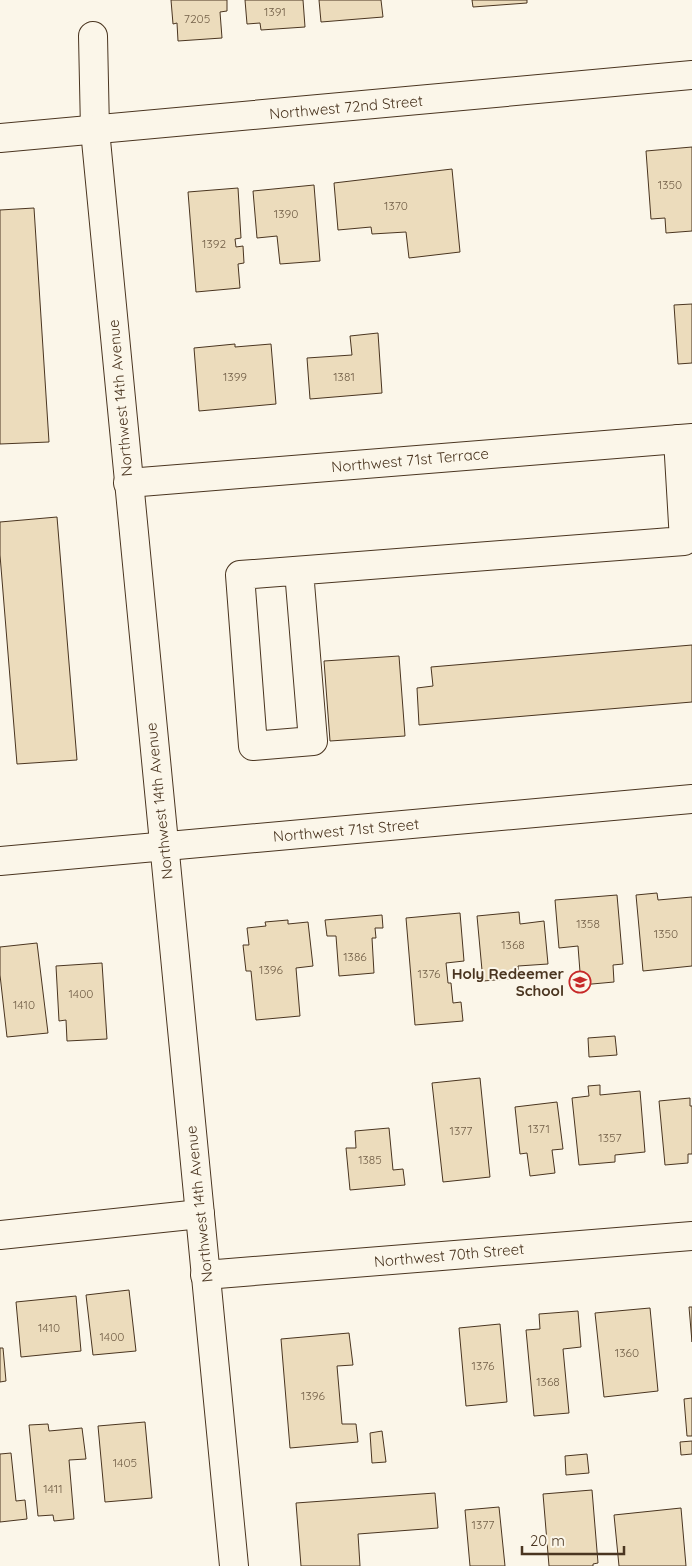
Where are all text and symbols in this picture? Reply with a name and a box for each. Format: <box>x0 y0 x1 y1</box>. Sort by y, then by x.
house number: 1391 <box>264 4 286 19</box>
house number: 7205 <box>184 11 210 26</box>
street label: Northwest 72nd Street <box>268 91 424 123</box>
house number: 1350 <box>658 177 682 192</box>
house number: 1370 <box>384 198 408 213</box>
house number: 1390 <box>274 206 298 221</box>
house number: 1392 <box>202 236 226 251</box>
street label: Northwest 14th Avenue <box>104 319 136 477</box>
house number: 1399 <box>223 369 247 384</box>
house number: 1381 <box>333 369 355 384</box>
street label: Northwest 71st Terrace <box>330 444 490 476</box>
street label: Northwest 14th Avenue <box>141 722 177 880</box>
street label: Northwest 71st Street <box>272 814 420 846</box>
house number: 1358 <box>576 916 600 931</box>
house number: 1350 <box>654 926 678 941</box>
house number: 1368 <box>501 937 525 952</box>
house number: 1386 <box>343 949 367 964</box>
house number: 1396 <box>259 962 283 977</box>
place label: Holy Redeemer School <box>452 964 564 1000</box>
house number: 1376 <box>418 966 441 981</box>
school or university icon: Holy Redeemer School <box>568 970 592 994</box>
house number: 1400 <box>69 986 93 1001</box>
house number: 1410 <box>13 997 35 1012</box>
house number: 1371 <box>528 1121 550 1136</box>
house number: 1377 <box>449 1123 473 1138</box>
street label: Northwest 14th Avenue <box>181 1125 217 1283</box>
house number: 1357 <box>598 1130 622 1145</box>
house number: 1385 <box>358 1152 382 1167</box>
street label: Northwest 70th Street <box>373 1239 525 1271</box>
house number: 1410 <box>38 1320 60 1335</box>
house number: 1400 <box>100 1329 124 1344</box>
house number: 1360 <box>615 1345 639 1360</box>
house number: 1376 <box>472 1358 495 1373</box>
house number: 1368 <box>536 1374 560 1389</box>
house number: 1396 <box>301 1388 325 1403</box>
house number: 1405 <box>113 1455 137 1470</box>
house number: 1411 <box>43 1481 63 1496</box>
house number: 1377 <box>471 1517 495 1532</box>
scale bar <box>522 1524 624 1556</box>
text: 20 m <box>530 1531 565 1550</box>

